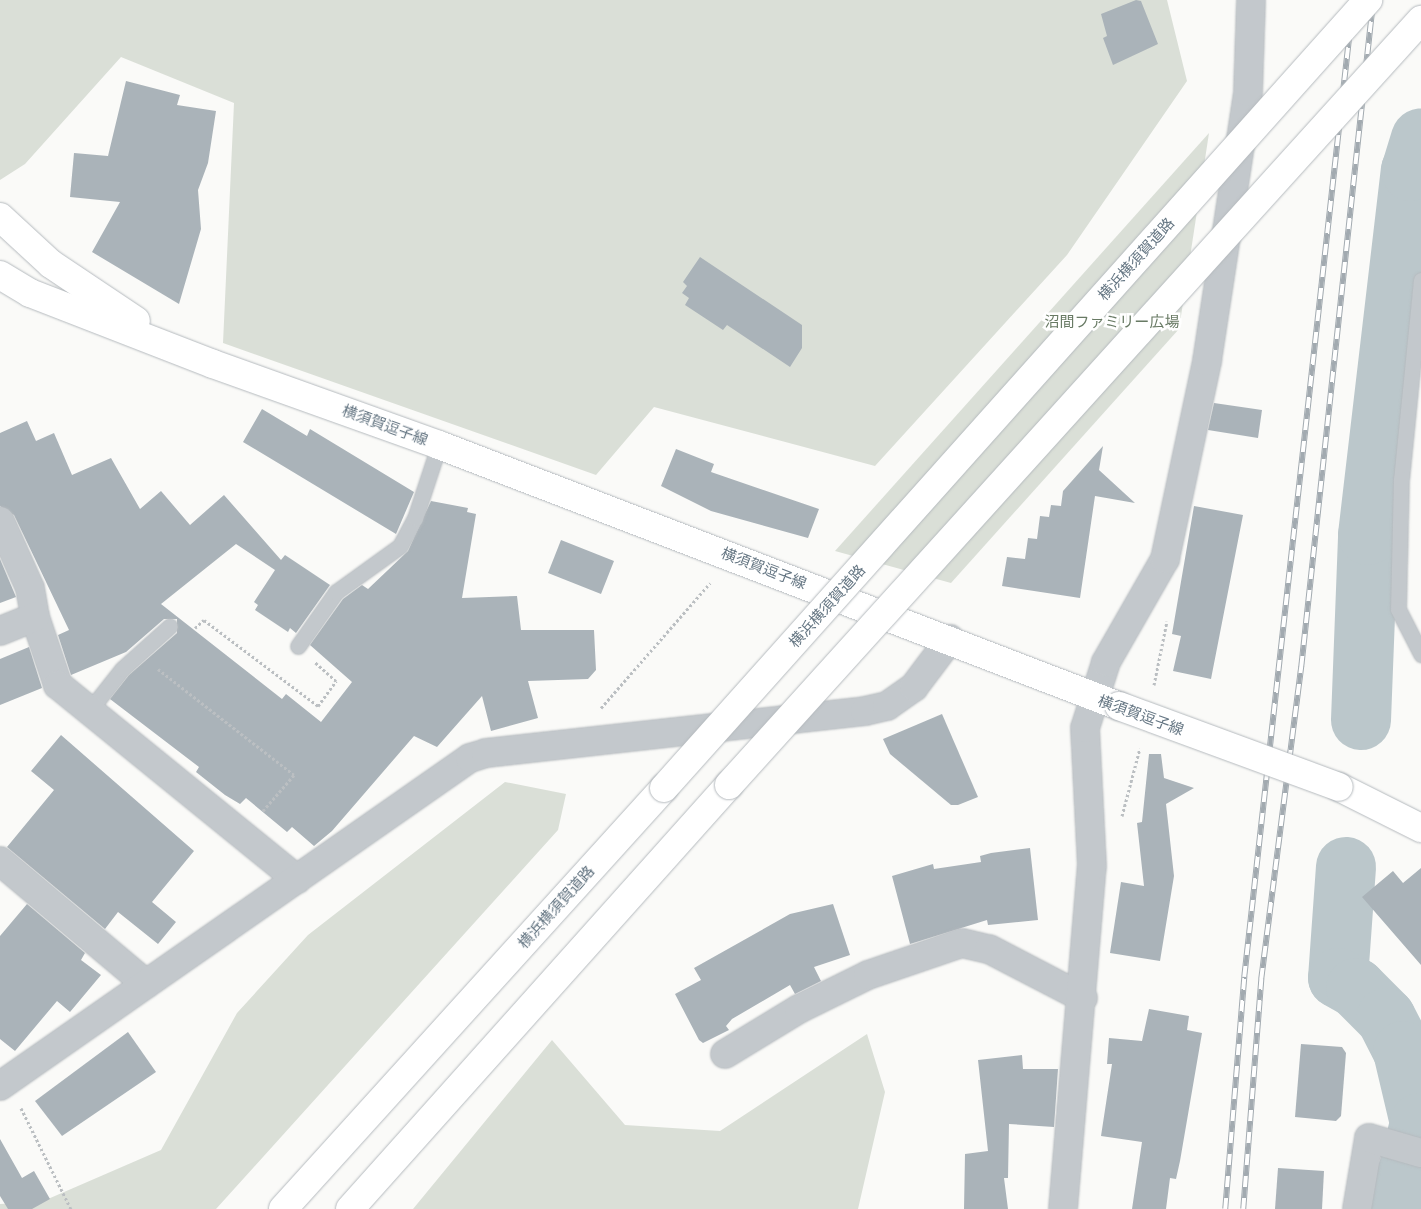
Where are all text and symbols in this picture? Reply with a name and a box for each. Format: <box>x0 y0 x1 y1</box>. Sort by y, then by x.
street label: 横浜横須賀道路 <box>1094 214 1178 304</box>
park label: 沼間ファミリー広場 <box>1045 313 1179 331</box>
street label: 横須賀逗子線 <box>340 401 430 449</box>
street label: 横須賀逗子線 <box>719 543 809 593</box>
street label: 横浜横須賀道路 <box>785 561 869 651</box>
street label: 横須賀逗子線 <box>1096 691 1186 739</box>
street label: 横浜横須賀道路 <box>514 862 598 952</box>

